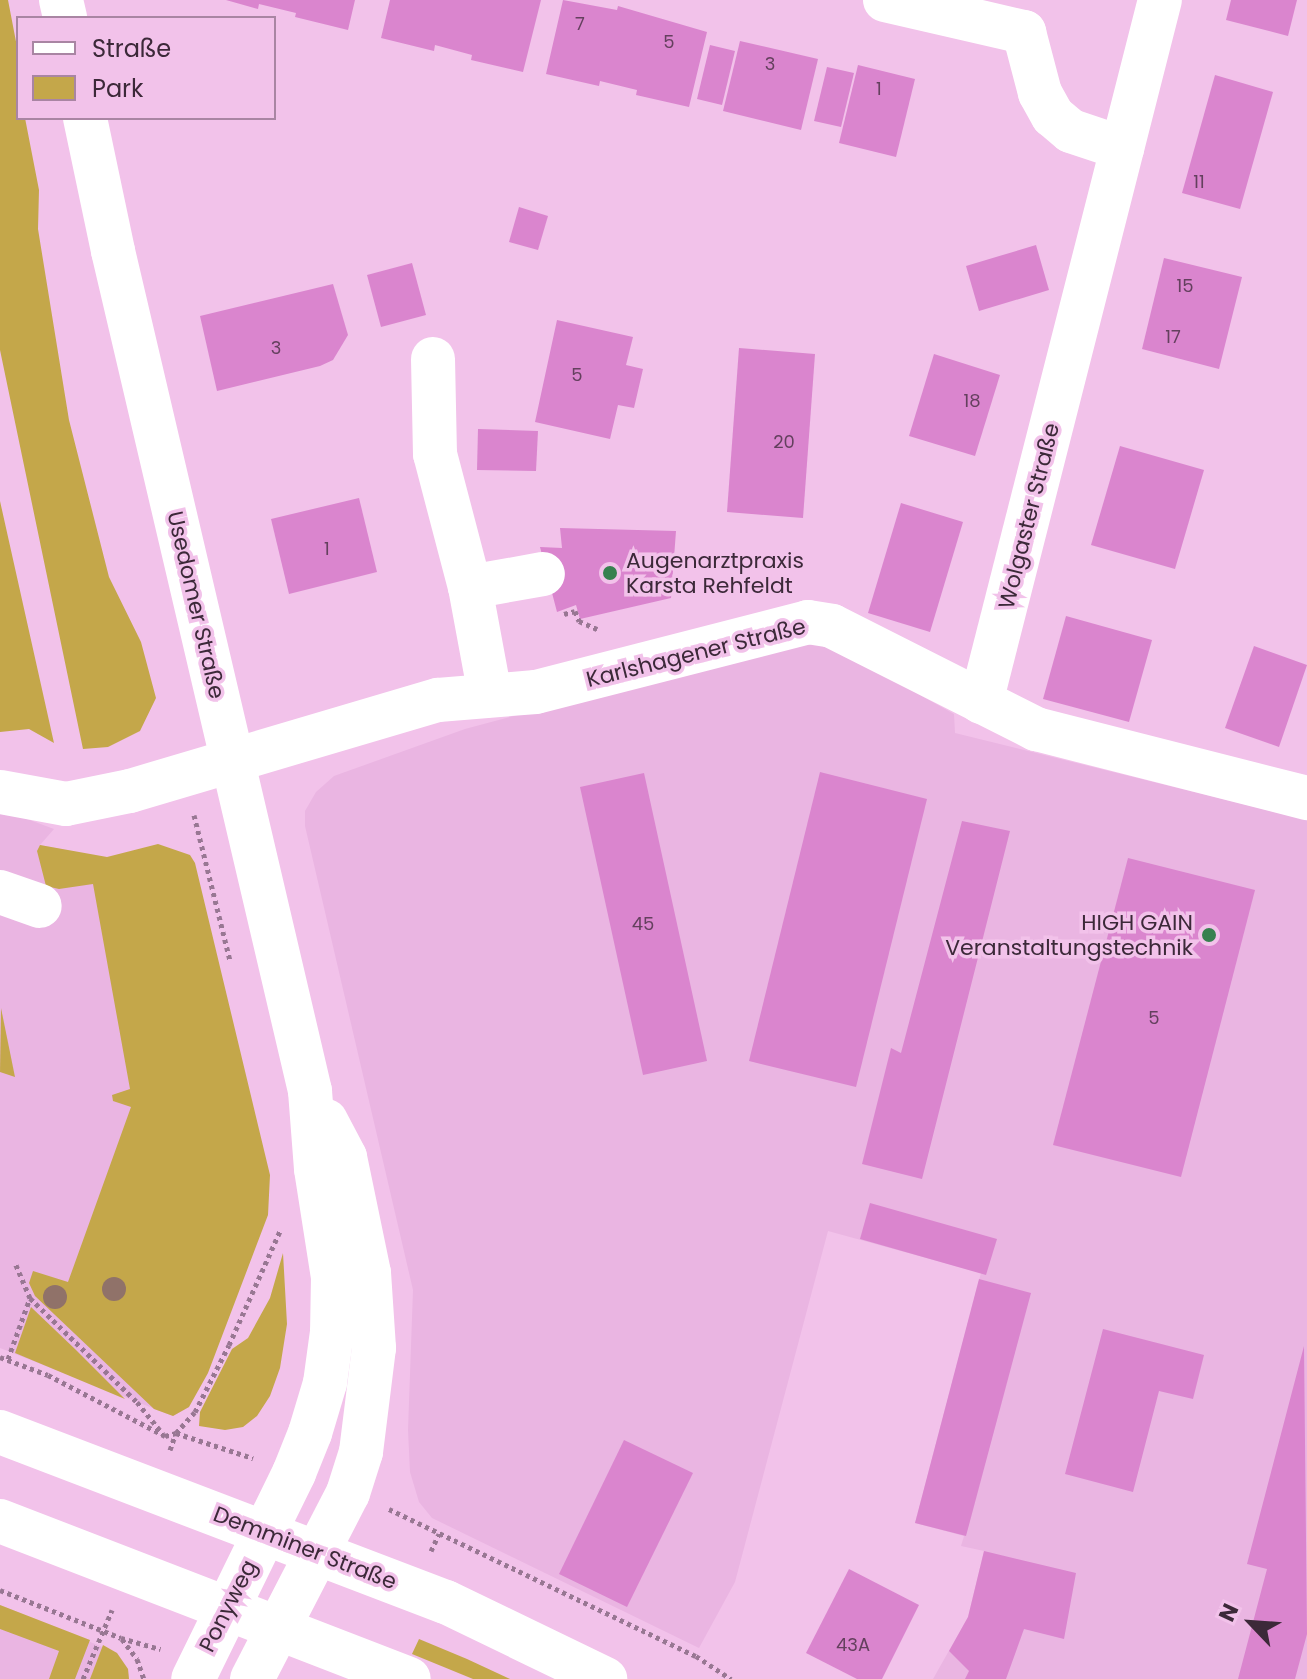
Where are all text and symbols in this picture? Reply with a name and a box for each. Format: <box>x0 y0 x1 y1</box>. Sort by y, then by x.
house number: 7 <box>575 13 585 35</box>
legend <box>16 16 276 120</box>
house number: 5 <box>663 31 675 53</box>
text: Straße <box>92 32 171 65</box>
house number: 3 <box>765 53 775 75</box>
text: Park <box>92 72 143 105</box>
house number: 1 <box>876 78 882 100</box>
house number: 11 <box>1193 171 1205 193</box>
house number: 15 <box>1176 275 1194 297</box>
house number: 17 <box>1165 326 1181 348</box>
house number: 3 <box>271 337 281 359</box>
house number: 5 <box>571 364 583 386</box>
house number: 18 <box>963 390 981 412</box>
street label: Wolgaster Straße <box>993 420 1065 612</box>
house number: 20 <box>773 431 795 453</box>
street label: Usedomer Straße <box>162 509 230 701</box>
house number: 1 <box>324 538 330 560</box>
place label: Augenarztpraxis Karsta Rehfeldt <box>626 547 804 598</box>
marker: Augenarztpraxis Karsta Rehfeldt <box>601 564 619 582</box>
street label: Karlshagener Straße <box>584 613 808 693</box>
place label: HIGH GAIN Veranstaltungstechnik <box>945 909 1193 960</box>
house number: 45 <box>632 913 654 935</box>
marker: HIGH GAIN Veranstaltungstechnik <box>1200 926 1218 944</box>
house number: 5 <box>1148 1007 1160 1029</box>
street label: Demminer Straße <box>210 1501 400 1595</box>
street label: Ponyweg <box>194 1556 262 1656</box>
north arrow <box>1211 1583 1291 1663</box>
text: N <box>1211 1599 1246 1627</box>
house number: 43A <box>836 1634 870 1656</box>

